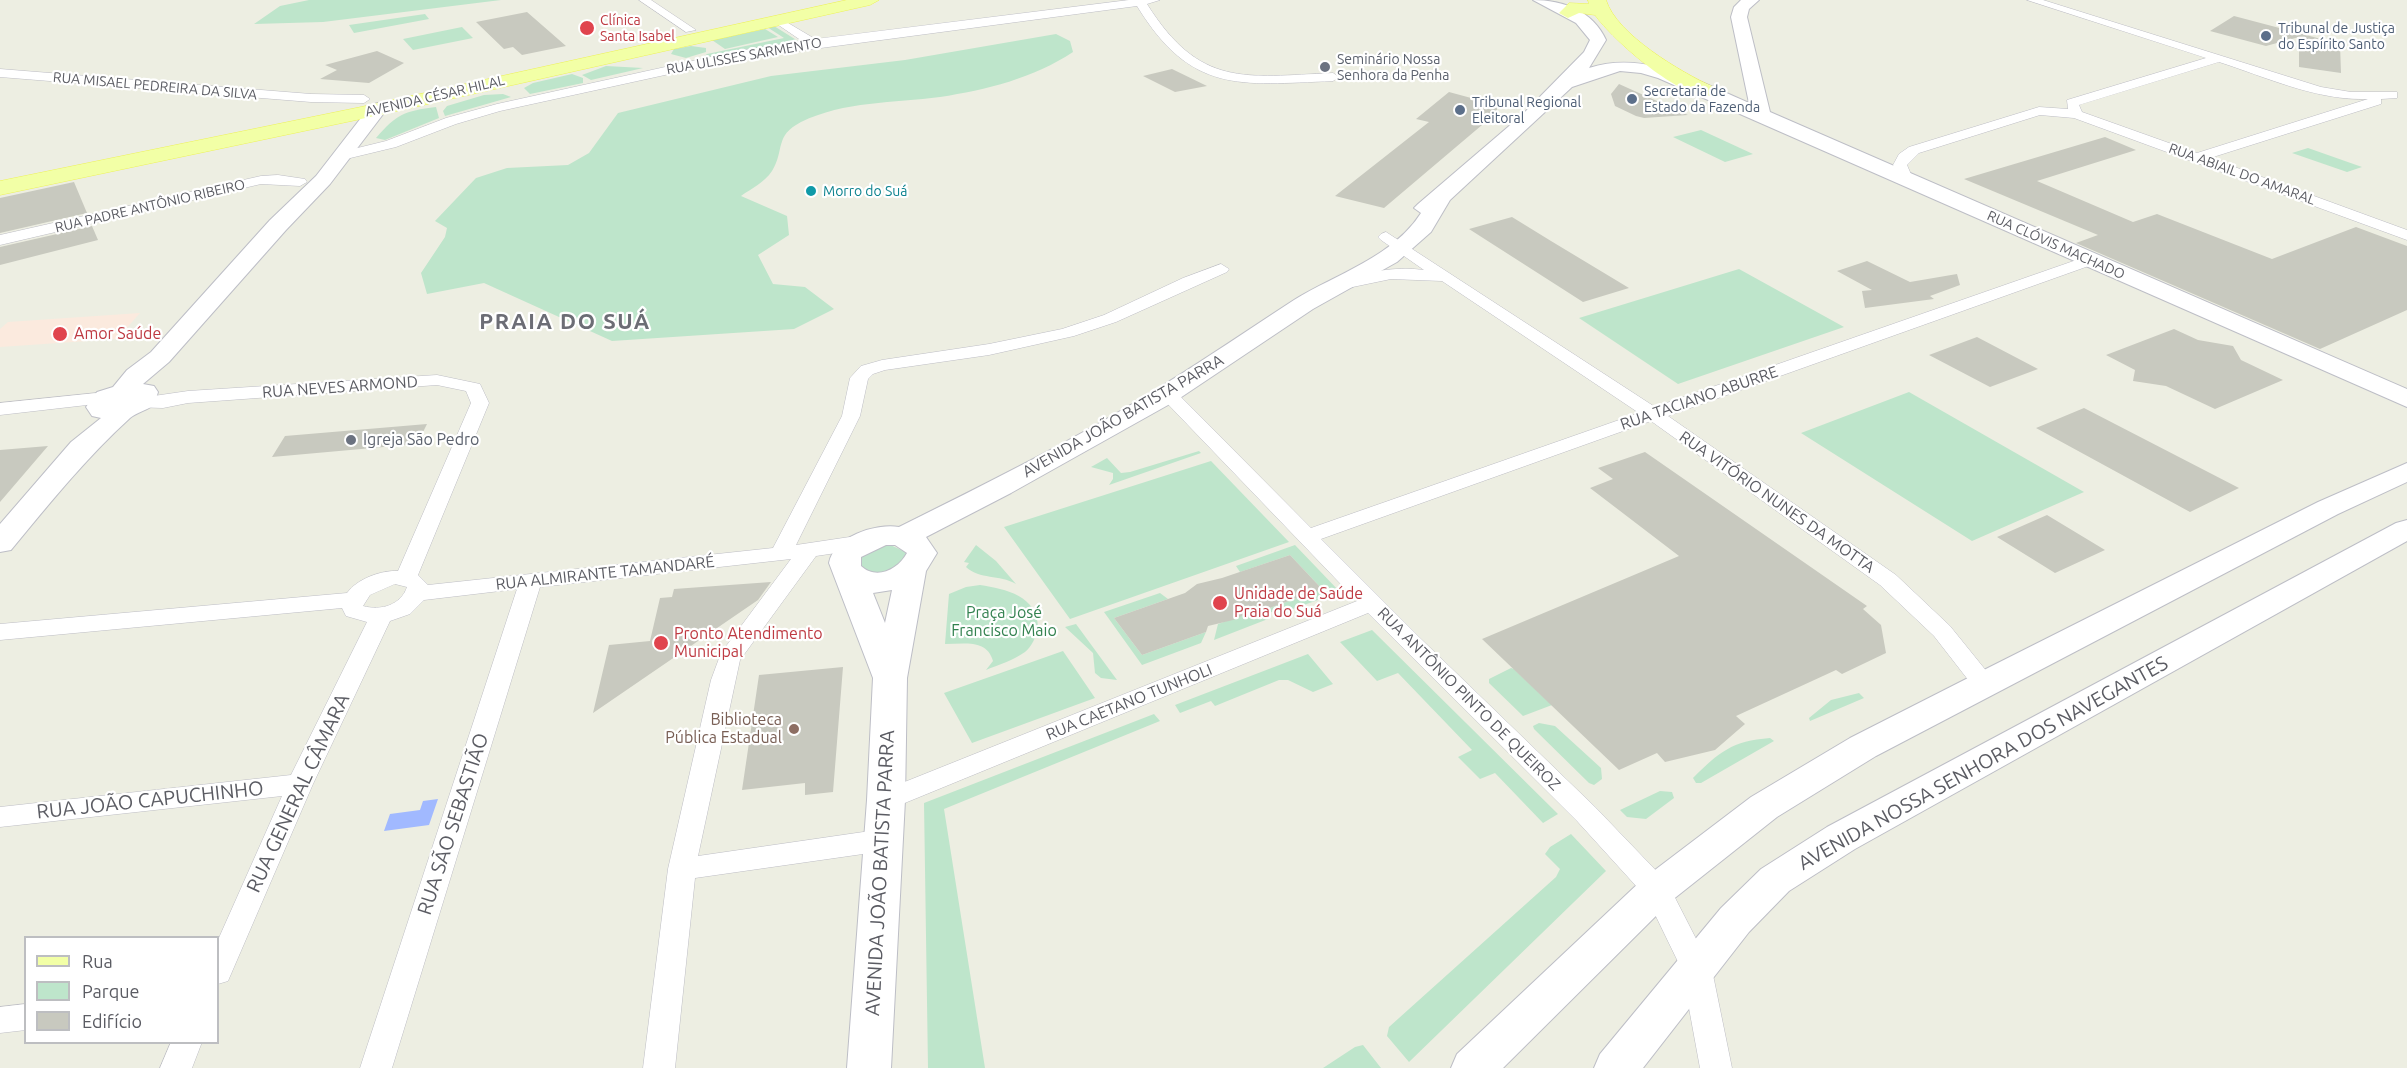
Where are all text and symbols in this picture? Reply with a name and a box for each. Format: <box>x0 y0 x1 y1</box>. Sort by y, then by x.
place label: Clínica Santa Isabel <box>600 12 675 44</box>
marker: Clínica Santa Isabel <box>578 19 596 37</box>
place label: Tribunal de Justiça do Espírito Santo <box>2278 20 2395 52</box>
marker: Tribunal de Justiça do Espírito Santo <box>2259 29 2273 43</box>
street label: RUA ULISSES SARMENTO <box>665 34 823 78</box>
place label: Seminário Nossa Senhora da Penha <box>1337 51 1450 84</box>
marker: Seminário Nossa Senhora da Penha <box>1318 60 1332 74</box>
street label: RUA MISAEL PEDREIRA DA SILVA <box>52 69 258 103</box>
street label: AVENIDA CÉSAR HILAL <box>364 72 506 120</box>
place label: Secretaria de Estado da Fazenda <box>1644 83 1760 116</box>
marker: Secretaria de Estado da Fazenda <box>1625 92 1639 106</box>
place label: Tribunal Regional Eleitoral <box>1472 94 1581 126</box>
marker: Tribunal Regional Eleitoral <box>1453 103 1467 117</box>
street label: RUA ABIAIL DO AMARAL <box>2166 140 2318 208</box>
street label: RUA PADRE ANTÔNIO RIBEIRO <box>53 176 247 236</box>
place label: Morro do Suá <box>823 183 907 199</box>
marker: Morro do Suá <box>804 184 818 198</box>
street label: RUA CLÓVIS MACHADO <box>1985 207 2127 283</box>
district label: PRAIA DO SUÁ <box>479 309 651 335</box>
place label: Amor Saúde <box>74 324 161 344</box>
marker: Amor Saúde <box>51 325 69 343</box>
street label: AVENIDA JOÃO BATISTA PARRA <box>1019 350 1227 482</box>
street label: RUA TACIANO ABURRE <box>1618 362 1780 434</box>
street label: RUA NEVES ARMOND <box>262 372 418 402</box>
street label: RUA VITÓRIO NUNES DA MOTTA <box>1676 427 1878 577</box>
place label: Igreja São Pedro <box>363 430 479 450</box>
marker: Igreja São Pedro <box>344 433 358 447</box>
street label: RUA ALMIRANTE TAMANDARÉ <box>495 552 715 594</box>
place label: Unidade de Saúde Praia do Suá <box>1234 584 1363 622</box>
marker: Unidade de Saúde Praia do Suá <box>1211 594 1229 612</box>
park label: Praça José Francisco Maio <box>951 603 1057 641</box>
street label: RUA ANTÔNIO PINTO DE QUEIROZ <box>1373 603 1565 795</box>
place label: Pronto Atendimento Municipal <box>674 624 823 662</box>
marker: Pronto Atendimento Municipal <box>652 634 670 652</box>
street label: AVENIDA NOSSA SENHORA DOS NAVEGANTES <box>1794 651 2172 875</box>
street label: RUA CAETANO TUNHOLI <box>1043 660 1215 744</box>
street label: RUA GENERAL CÂMARA <box>241 690 355 896</box>
place label: Biblioteca Pública Estadual <box>665 710 782 748</box>
marker: Biblioteca Pública Estadual <box>787 722 801 736</box>
street label: AVENIDA JOÃO BATISTA PARRA <box>861 729 899 1017</box>
street label: RUA SÃO SEBASTIÃO <box>412 730 494 918</box>
street label: RUA JOÃO CAPUCHINHO <box>35 776 265 824</box>
legend <box>24 936 219 1044</box>
text: Rua <box>82 951 113 971</box>
text: Parque <box>82 981 139 1001</box>
text: Edifício <box>82 1011 142 1031</box>

